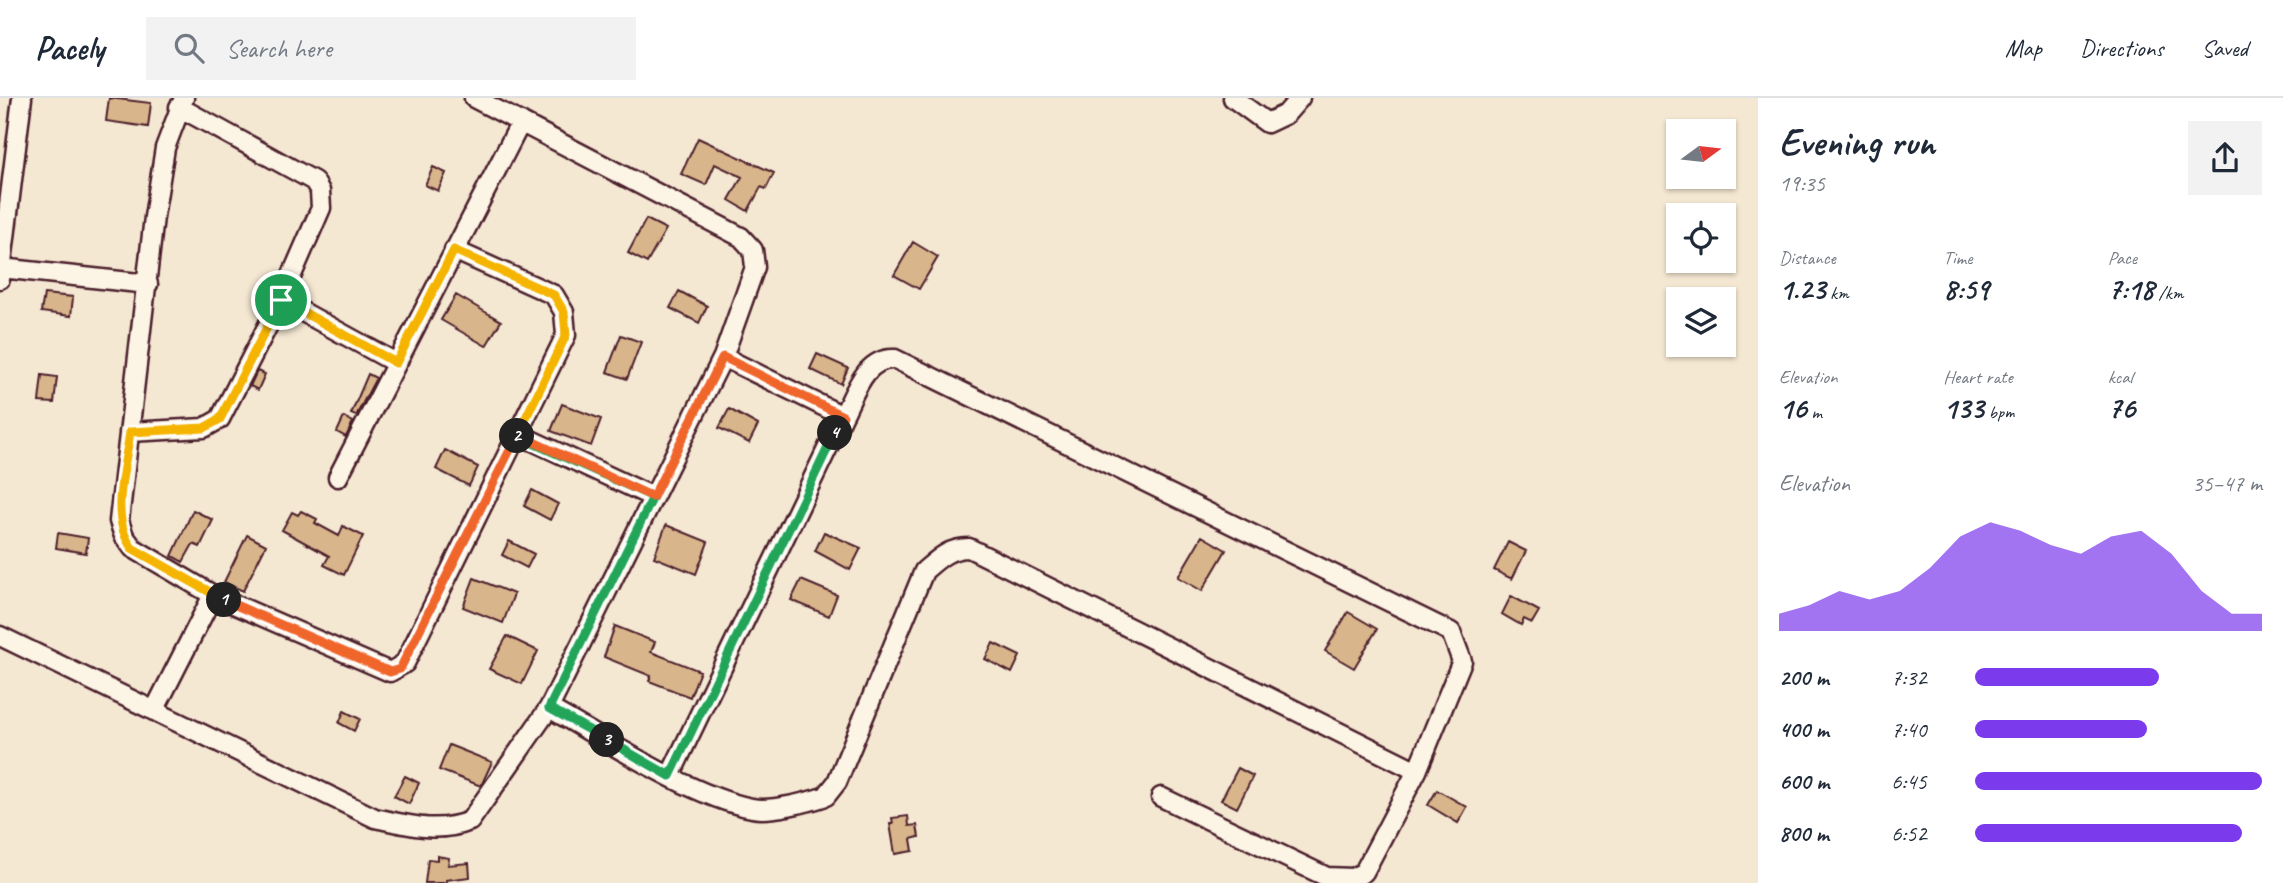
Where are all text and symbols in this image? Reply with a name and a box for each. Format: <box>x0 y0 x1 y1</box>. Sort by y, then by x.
search box <box>146 17 636 80</box>
text: Pacely <box>35 27 104 69</box>
icon: search <box>170 29 208 67</box>
text: Search here <box>226 32 332 65</box>
text: Map <box>2005 33 2042 63</box>
text: Directions <box>2080 33 2163 63</box>
text: Saved <box>2201 33 2248 63</box>
north arrow <box>1666 119 1736 189</box>
map controls <box>1666 119 1736 357</box>
text: Evening run <box>1779 119 1935 166</box>
button: share <box>2188 121 2262 195</box>
text: 19:35 <box>1779 169 1825 198</box>
button: locate <box>1666 203 1736 273</box>
text: Distance <box>1779 246 1836 270</box>
text: Time <box>1943 246 1972 270</box>
text: Pace <box>2108 246 2137 270</box>
pin <box>251 270 311 330</box>
text: 1.23 <box>1779 270 1825 308</box>
text: 8:59 <box>1943 270 1989 308</box>
text: 7:18 <box>2108 270 2154 308</box>
icon: arrive <box>262 281 300 319</box>
text: km <box>1825 281 1849 305</box>
text: /km <box>2154 281 2183 305</box>
button: layers <box>1666 287 1736 357</box>
text: Elevation <box>1779 365 1837 389</box>
text: Heart rate <box>1943 365 2013 389</box>
text: kcal <box>2108 365 2133 389</box>
text: 16 <box>1779 389 1807 427</box>
text: 133 <box>1943 389 1984 427</box>
text: 76 <box>2108 389 2135 427</box>
text: m <box>1807 400 1822 424</box>
text: bpm <box>1984 400 2015 424</box>
pin: 4 <box>818 416 852 450</box>
pin: 2 <box>500 418 534 454</box>
text: 4 <box>830 420 839 444</box>
text: 2 <box>512 423 521 447</box>
text: Elevation <box>1779 469 1850 498</box>
text: 35–47 m <box>2192 469 2262 498</box>
pin: 1 <box>206 582 242 618</box>
text: 1 <box>219 587 228 611</box>
text: 200 m <box>1779 663 1829 692</box>
text: 7:32 <box>1891 663 1927 692</box>
text: 400 m <box>1779 715 1829 744</box>
text: 7:40 <box>1891 715 1927 744</box>
pin: 3 <box>590 722 624 758</box>
text: 3 <box>602 727 611 751</box>
text: 600 m <box>1779 767 1829 796</box>
text: 6:45 <box>1891 767 1927 796</box>
text: 800 m <box>1779 819 1829 848</box>
text: 6:52 <box>1891 819 1927 848</box>

